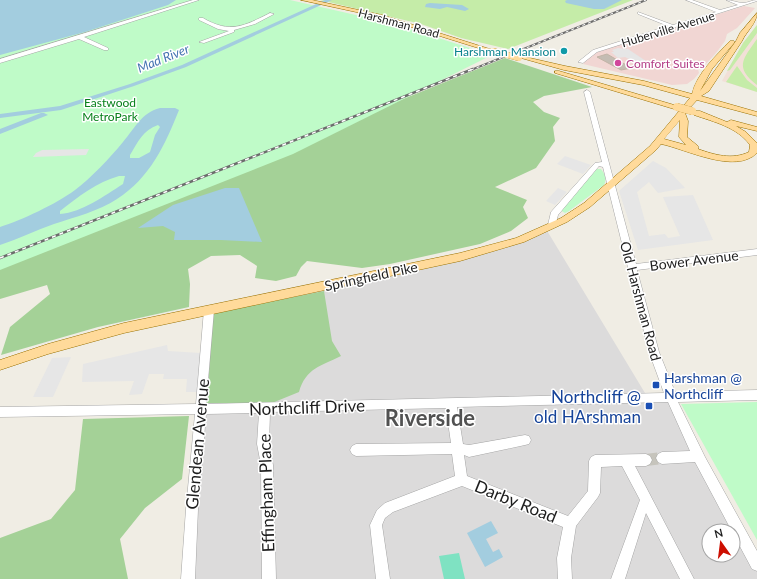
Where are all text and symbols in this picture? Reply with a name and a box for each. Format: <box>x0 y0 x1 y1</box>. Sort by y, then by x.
street label: Harshman Road <box>357 5 441 41</box>
street label: Huberville Avenue <box>620 8 716 50</box>
water label: Mad River <box>135 40 192 76</box>
place label: Harshman Mansion <box>454 44 556 59</box>
marker: Harshman Mansion <box>559 46 569 56</box>
place label: Comfort Suites <box>626 56 705 71</box>
marker: Comfort Suites <box>613 58 623 68</box>
park label: Eastwood MetroPark <box>82 95 139 124</box>
street label: Old Harshman Road <box>617 239 665 363</box>
street label: Bower Avenue <box>649 246 739 274</box>
street label: Springfield Pike <box>323 258 419 294</box>
place label: Harshman @ Northcliff <box>664 369 742 402</box>
street label: Glendean Avenue <box>181 378 213 510</box>
marker: Harshman @ Northcliff <box>651 380 661 390</box>
place label: Northcliff @ old HArshman <box>534 386 641 427</box>
street label: Northcliff Drive <box>249 394 365 420</box>
marker: Northcliff @ old HArshman <box>644 401 654 411</box>
district label: Riverside <box>385 404 475 431</box>
street label: Effingham Place <box>253 433 279 553</box>
street label: Darby Road <box>472 475 560 527</box>
north arrow <box>701 523 741 563</box>
text: N <box>713 525 724 540</box>

